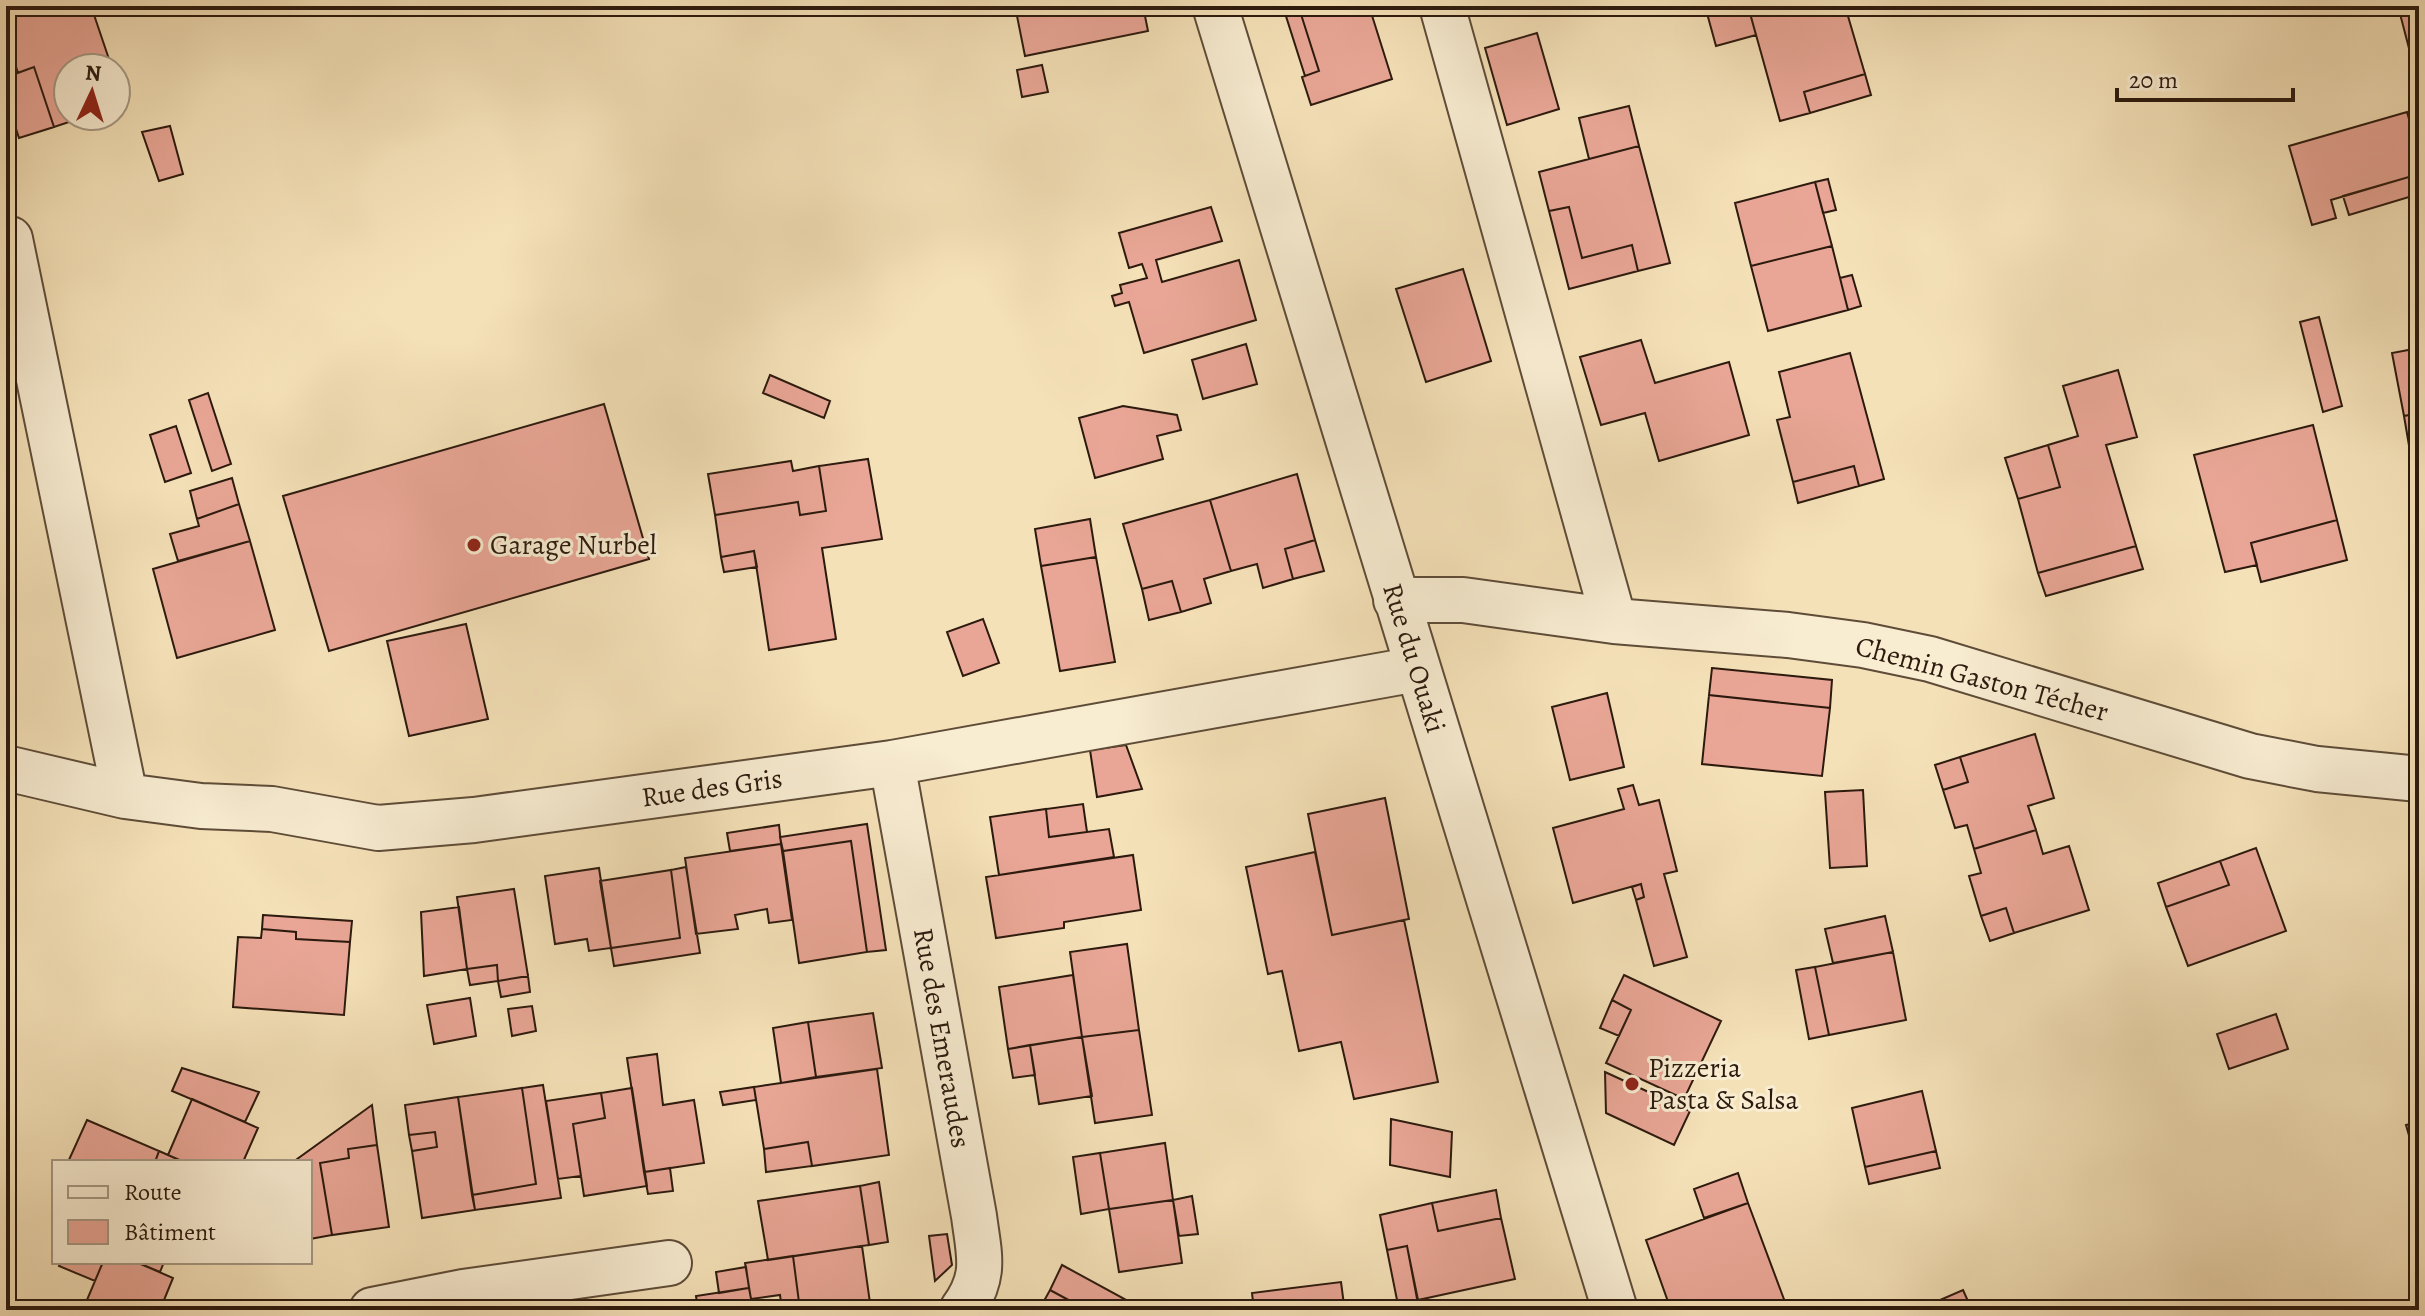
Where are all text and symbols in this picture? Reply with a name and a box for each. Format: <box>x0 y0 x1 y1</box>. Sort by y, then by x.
north arrow <box>52 52 132 132</box>
scale bar <box>2117 52 2293 102</box>
text: N <box>84 58 102 89</box>
text: 20 m <box>2129 64 2178 96</box>
place label: Garage Nurbel <box>490 526 657 564</box>
marker: Garage Nurbel <box>465 536 483 554</box>
street label: Rue du Ouaki <box>1373 579 1455 737</box>
street label: Chemin Gaston Técher <box>1851 627 2113 731</box>
street label: Rue des Gris <box>639 759 785 817</box>
street label: Rue des Emeraudes <box>904 925 980 1151</box>
place label: Pizzeria Pasta & Salsa <box>1648 1049 1799 1119</box>
marker: Pizzeria Pasta & Salsa <box>1623 1075 1641 1093</box>
legend <box>52 1160 312 1264</box>
text: Route <box>124 1176 182 1208</box>
text: Bâtiment <box>124 1216 216 1248</box>

